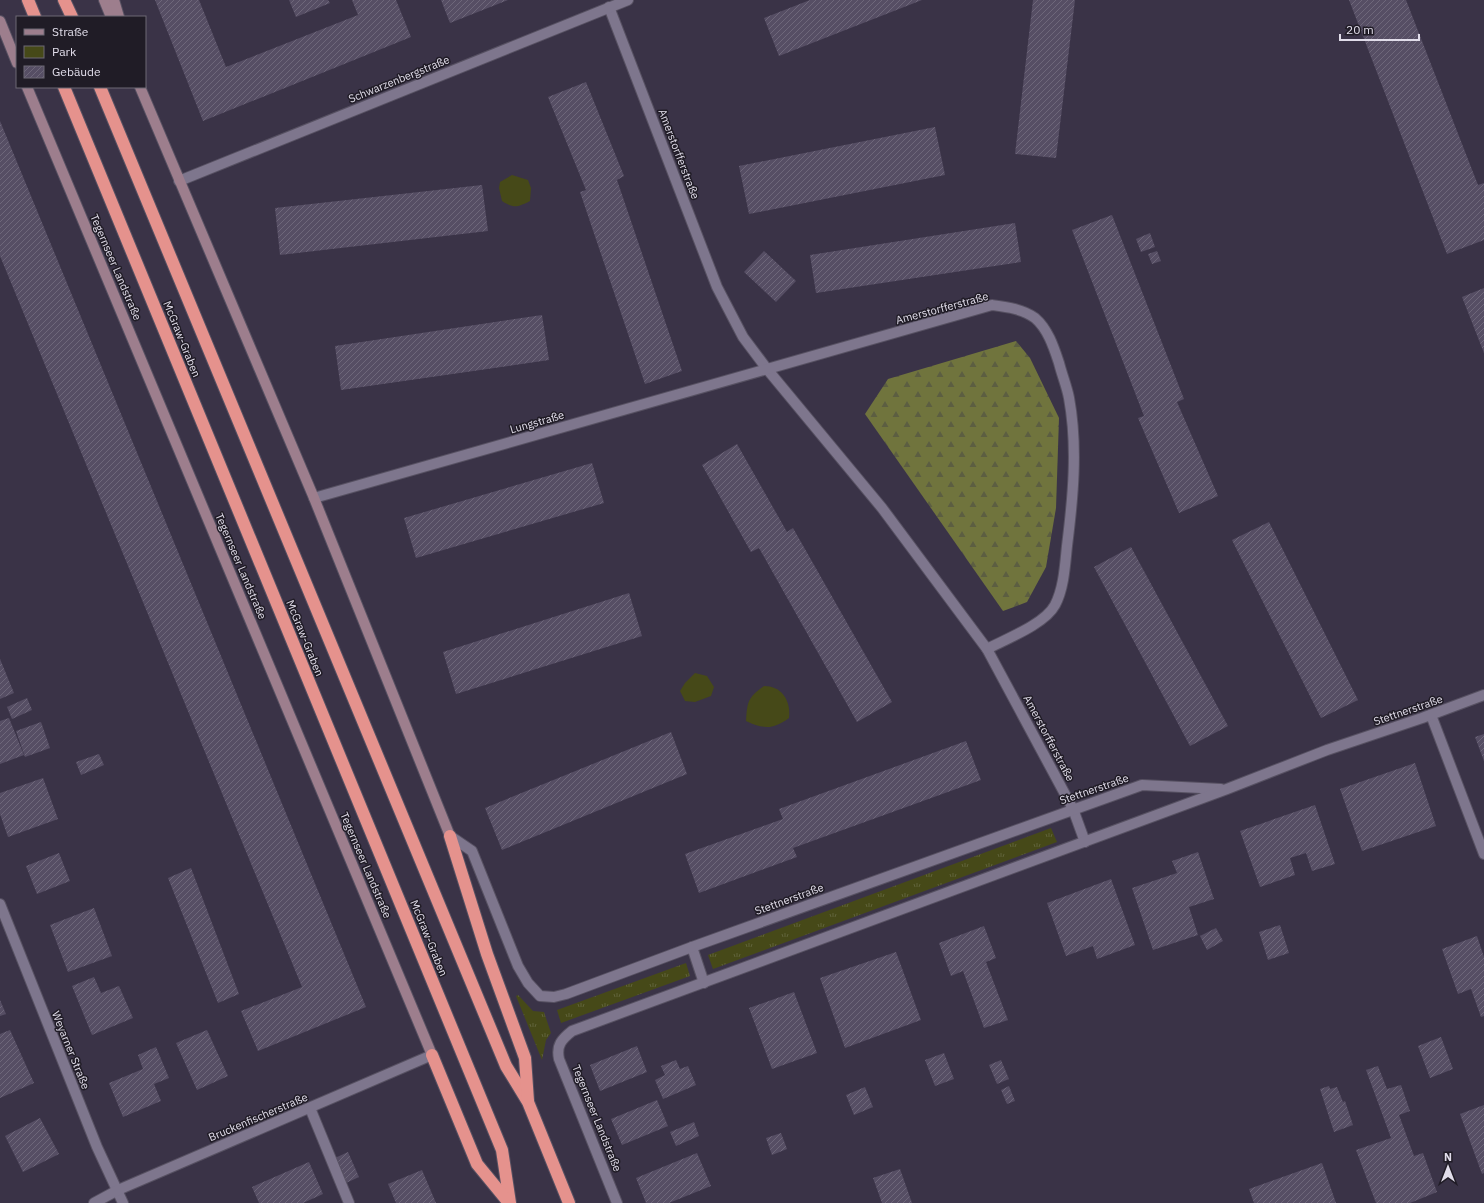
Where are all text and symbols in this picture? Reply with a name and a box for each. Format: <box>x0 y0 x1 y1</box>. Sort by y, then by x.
legend <box>16 16 146 88</box>
scale bar <box>1340 16 1419 42</box>
text: 20 m <box>1346 22 1374 37</box>
text: Straße <box>52 24 89 39</box>
text: Park <box>52 44 77 59</box>
street label: Schwarzenbergstraße <box>346 52 452 106</box>
text: Gebäude <box>52 64 101 79</box>
street label: Amerstorfferstraße <box>655 107 703 201</box>
street label: Tegernseer Landstraße <box>87 212 145 322</box>
street label: Amerstorfferstraße <box>894 289 990 327</box>
street label: McGraw-Graben <box>160 299 204 379</box>
street label: Lungstraße <box>508 408 566 436</box>
street label: Tegernseer Landstraße <box>212 511 270 621</box>
street label: McGraw-Graben <box>283 598 327 678</box>
street label: Stettnerstraße <box>1372 692 1444 728</box>
street label: Amerstorfferstraße <box>1020 693 1078 783</box>
street label: Stettnerstraße <box>1058 771 1130 807</box>
street label: Tegernseer Landstraße <box>337 810 395 920</box>
street label: Stettnerstraße <box>753 880 825 918</box>
street label: McGraw-Graben <box>407 898 451 978</box>
street label: Weyarner Straße <box>49 1009 93 1091</box>
street label: Tegernseer Landstraße <box>569 1063 625 1173</box>
street label: Bruckenfischerstraße <box>206 1090 310 1144</box>
north arrow <box>1428 1147 1468 1187</box>
text: N <box>1444 1150 1452 1164</box>

